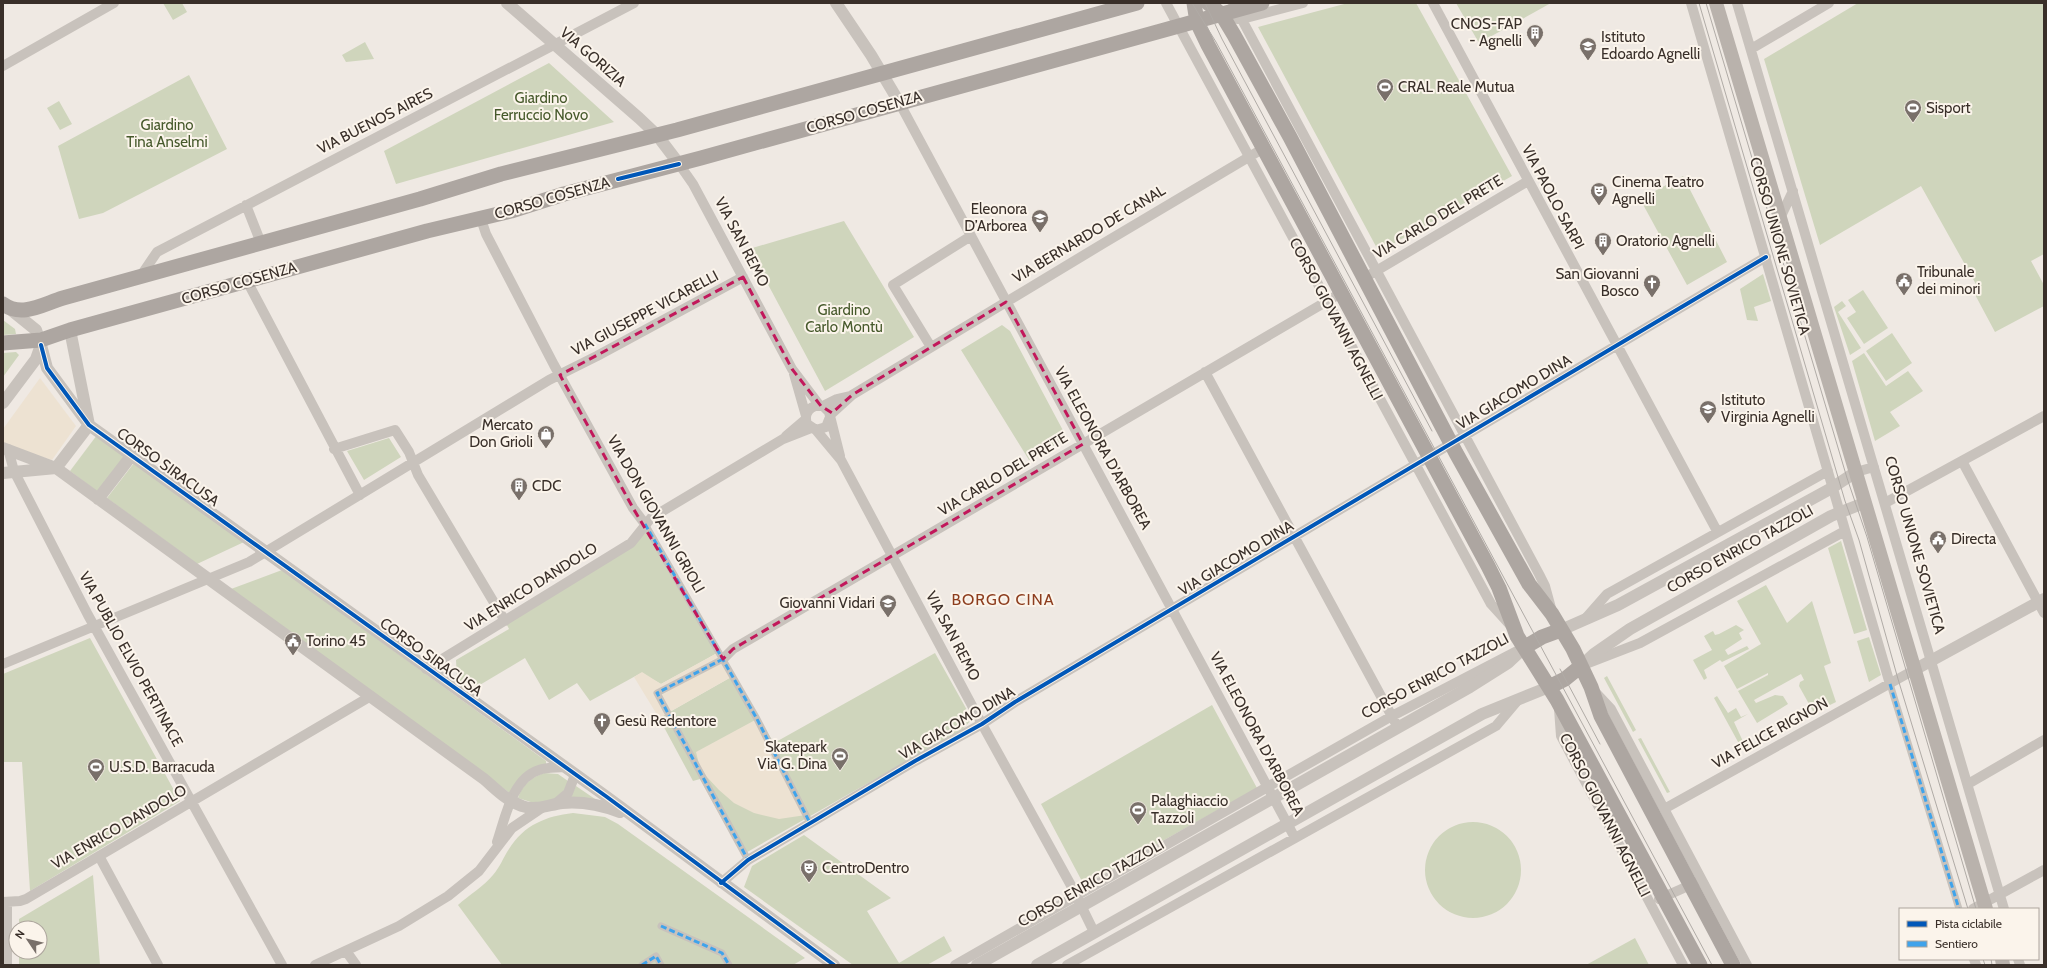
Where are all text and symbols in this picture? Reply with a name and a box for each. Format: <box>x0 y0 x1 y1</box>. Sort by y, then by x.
place label: CNOS-FAP - Agnelli <box>1451 15 1522 50</box>
building icon: CNOS-FAP - Agnelli <box>1525 23 1545 48</box>
street label: VIA GORIZIA <box>556 24 630 91</box>
place label: Istituto Edoardo Agnelli <box>1601 28 1700 63</box>
school or university icon: Istituto Edoardo Agnelli <box>1578 36 1598 61</box>
sports icon: CRAL Reale Mutua <box>1375 77 1395 102</box>
place label: CRAL Reale Mutua <box>1398 78 1515 96</box>
street label: VIA BUENOS AIRES <box>314 84 436 158</box>
street label: CORSO COSENZA <box>804 87 924 137</box>
park label: Giardino Ferruccio Novo <box>494 89 588 124</box>
sports icon: Sisport <box>1903 98 1923 123</box>
place label: Sisport <box>1926 99 1970 117</box>
park label: Giardino Tina Anselmi <box>126 116 208 151</box>
street label: VIA PAOLO SARPI <box>1518 142 1588 252</box>
street label: CORSO UNIONE SOVIETICA <box>1746 155 1814 338</box>
street label: VIA CARLO DEL PRETE <box>1370 171 1506 263</box>
street label: CORSO COSENZA <box>492 173 612 223</box>
place label: Cinema Teatro Agnelli <box>1612 173 1704 208</box>
street label: VIA BERNARDO DE CANAL <box>1009 181 1169 287</box>
theatre icon: Cinema Teatro Agnelli <box>1589 181 1609 206</box>
street label: VIA SAN REMO <box>711 194 773 290</box>
place label: Eleonora D’Arborea <box>964 200 1028 235</box>
school or university icon: Eleonora D’Arborea <box>1030 208 1050 233</box>
building icon: Oratorio Agnelli <box>1593 231 1613 256</box>
place label: Oratorio Agnelli <box>1616 232 1715 250</box>
street label: CORSO GIOVANNI AGNELLI <box>1285 235 1387 403</box>
street label: CORSO COSENZA <box>179 258 299 308</box>
place label: Tribunale dei minori <box>1917 263 1980 298</box>
place label: San Giovanni Bosco <box>1556 265 1639 300</box>
street label: VIA GIUSEPPE VICARELLI <box>568 267 722 359</box>
public building icon: Tribunale dei minori <box>1894 271 1914 296</box>
church icon: San Giovanni Bosco <box>1642 273 1662 298</box>
park label: Giardino Carlo Montù <box>805 301 883 336</box>
street label: VIA GIACOMO DINA <box>1453 350 1575 433</box>
street label: VIA ELEONORA D'ARBOREA <box>1051 364 1156 533</box>
place label: Istituto Virginia Agnelli <box>1721 391 1815 426</box>
school or university icon: Istituto Virginia Agnelli <box>1698 399 1718 424</box>
place label: Mercato Don Grioli <box>469 416 533 451</box>
street label: CORSO SIRACUSA <box>113 424 223 511</box>
shop icon: Mercato Don Grioli <box>536 424 556 449</box>
street label: VIA CARLO DEL PRETE <box>935 428 1071 520</box>
street label: VIA DON GIOVANNI GRIOLI <box>603 432 709 596</box>
street label: CORSO UNIONE SOVIETICA <box>1881 454 1949 637</box>
building icon: CDC <box>509 476 529 501</box>
place label: CDC <box>532 477 561 495</box>
street label: CORSO ENRICO TAZZOLI <box>1664 501 1816 597</box>
street label: VIA GIACOMO DINA <box>1175 516 1297 599</box>
public building icon: Directa <box>1928 529 1948 554</box>
place label: Directa <box>1951 530 1997 548</box>
street label: VIA ENRICO DANDOLO <box>461 539 601 635</box>
street label: VIA PUBLIO ELVIO PERTINACE <box>75 568 187 750</box>
street label: VIA SAN REMO <box>922 588 984 684</box>
district label: BORGO CINA <box>951 590 1055 609</box>
school or university icon: Giovanni Vidari <box>878 593 898 618</box>
place label: Giovanni Vidari <box>779 594 875 612</box>
street label: CORSO SIRACUSA <box>376 614 486 701</box>
street label: CORSO ENRICO TAZZOLI <box>1358 629 1512 723</box>
public building icon: Torino 45 <box>283 631 303 656</box>
place label: Torino 45 <box>306 632 366 650</box>
street label: VIA ELEONORA D'ARBOREA <box>1206 649 1308 820</box>
street label: VIA GIACOMO DINA <box>896 682 1019 763</box>
street label: VIA FELICE RIGNON <box>1709 694 1831 772</box>
church icon: Gesù Redentore <box>592 711 612 736</box>
place label: Gesù Redentore <box>615 712 717 730</box>
street label: CORSO GIOVANNI AGNELLI <box>1556 730 1654 900</box>
place label: Skatepark Via G. Dina <box>757 738 828 773</box>
sports icon: Skatepark Via G. Dina <box>830 746 850 771</box>
sports icon: U.S.D. Barracuda <box>86 757 106 782</box>
place label: U.S.D. Barracuda <box>109 758 216 776</box>
street label: VIA ENRICO DANDOLO <box>48 781 190 873</box>
place label: Palaghiaccio Tazzoli <box>1151 792 1228 827</box>
sports icon: Palaghiaccio Tazzoli <box>1128 800 1148 825</box>
street label: CORSO ENRICO TAZZOLI <box>1015 835 1167 931</box>
theatre icon: CentroDentro <box>799 858 819 883</box>
place label: CentroDentro <box>822 859 909 877</box>
legend <box>1899 908 2039 960</box>
text: Pista ciclabile <box>1935 916 2002 931</box>
north arrow <box>8 920 48 960</box>
text: N <box>12 927 28 941</box>
text: Sentiero <box>1935 936 1978 951</box>

